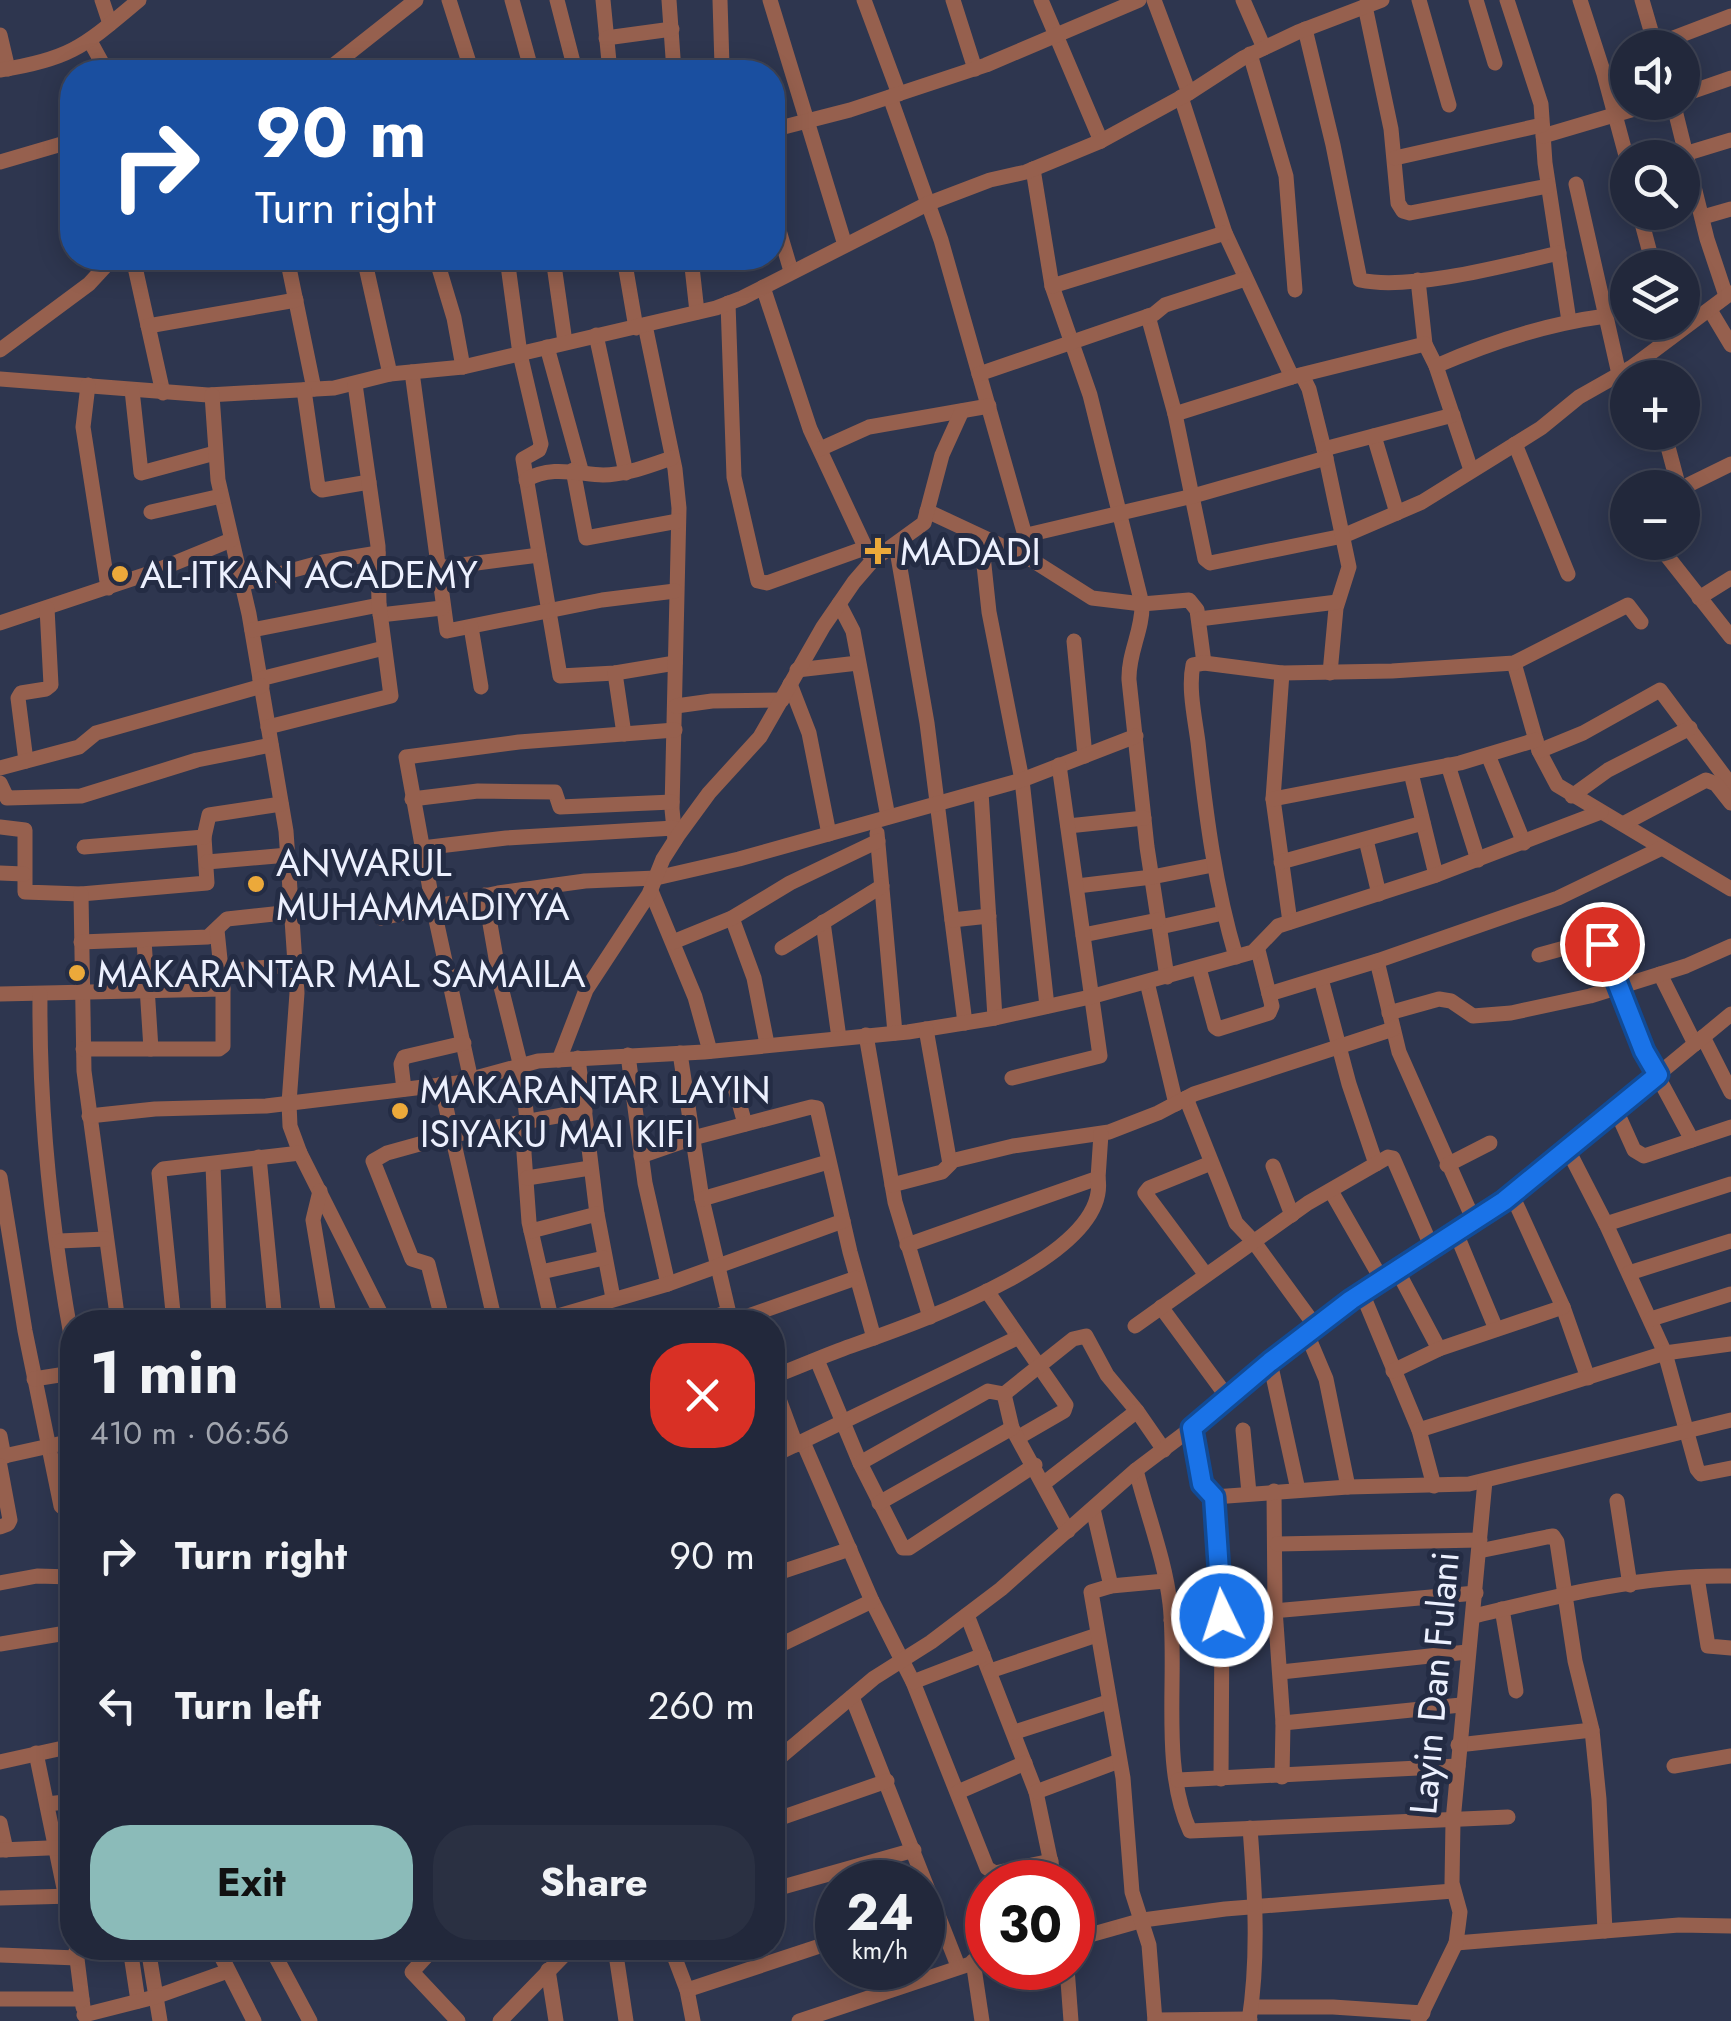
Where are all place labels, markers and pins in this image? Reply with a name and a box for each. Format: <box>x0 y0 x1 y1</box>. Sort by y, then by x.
place label: MADADI <box>900 524 1041 579</box>
marker: MADADI <box>865 538 891 564</box>
place label: AL-ITKAN ACADEMY <box>140 547 479 602</box>
marker: AL-ITKAN ACADEMY <box>109 563 131 585</box>
place label: ANWARUL MUHAMMADIYYA <box>276 835 570 934</box>
marker: ANWARUL MUHAMMADIYYA <box>245 873 267 895</box>
pin <box>1560 902 1645 987</box>
place label: MAKARANTAR MAL SAMAILA <box>97 946 586 1001</box>
marker: MAKARANTAR MAL SAMAILA <box>66 962 88 984</box>
place label: MAKARANTAR LAYIN ISIYAKU MAI KIFI <box>420 1062 771 1161</box>
marker: MAKARANTAR LAYIN ISIYAKU MAI KIFI <box>389 1100 411 1122</box>

